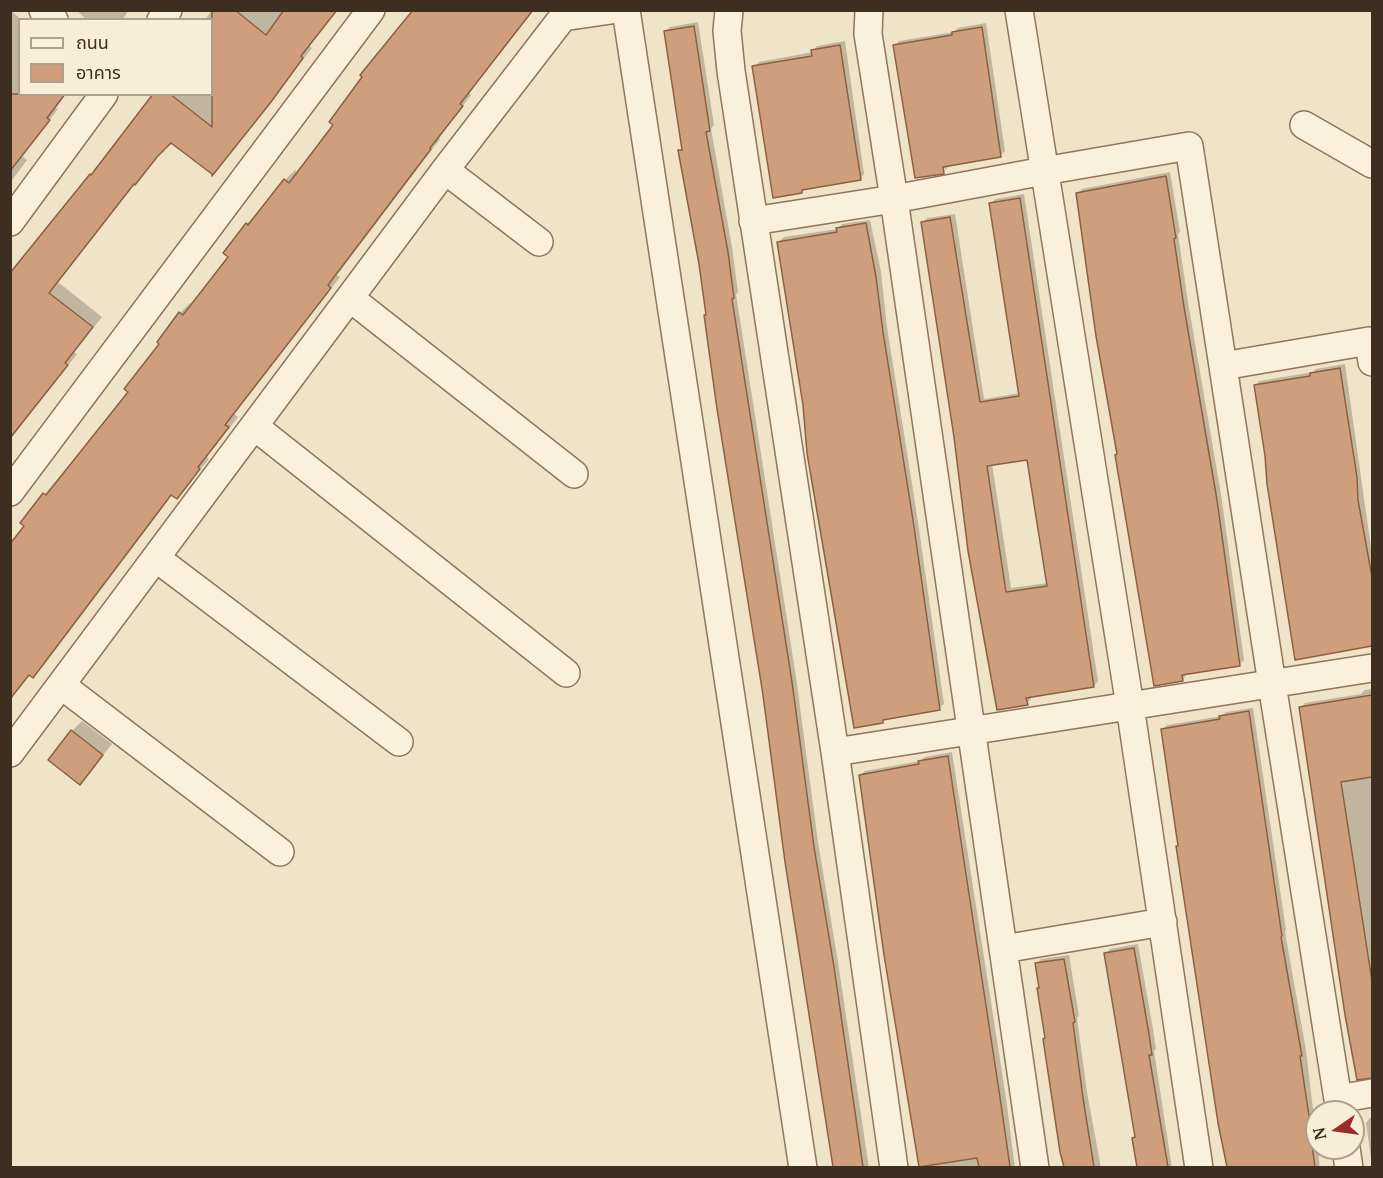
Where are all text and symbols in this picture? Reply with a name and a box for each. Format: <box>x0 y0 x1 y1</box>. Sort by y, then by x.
legend <box>18 18 213 96</box>
text: ถนน <box>76 30 109 54</box>
text: อาคาร <box>76 60 121 84</box>
north arrow <box>1305 1100 1365 1160</box>
text: N <box>1307 1125 1331 1142</box>

